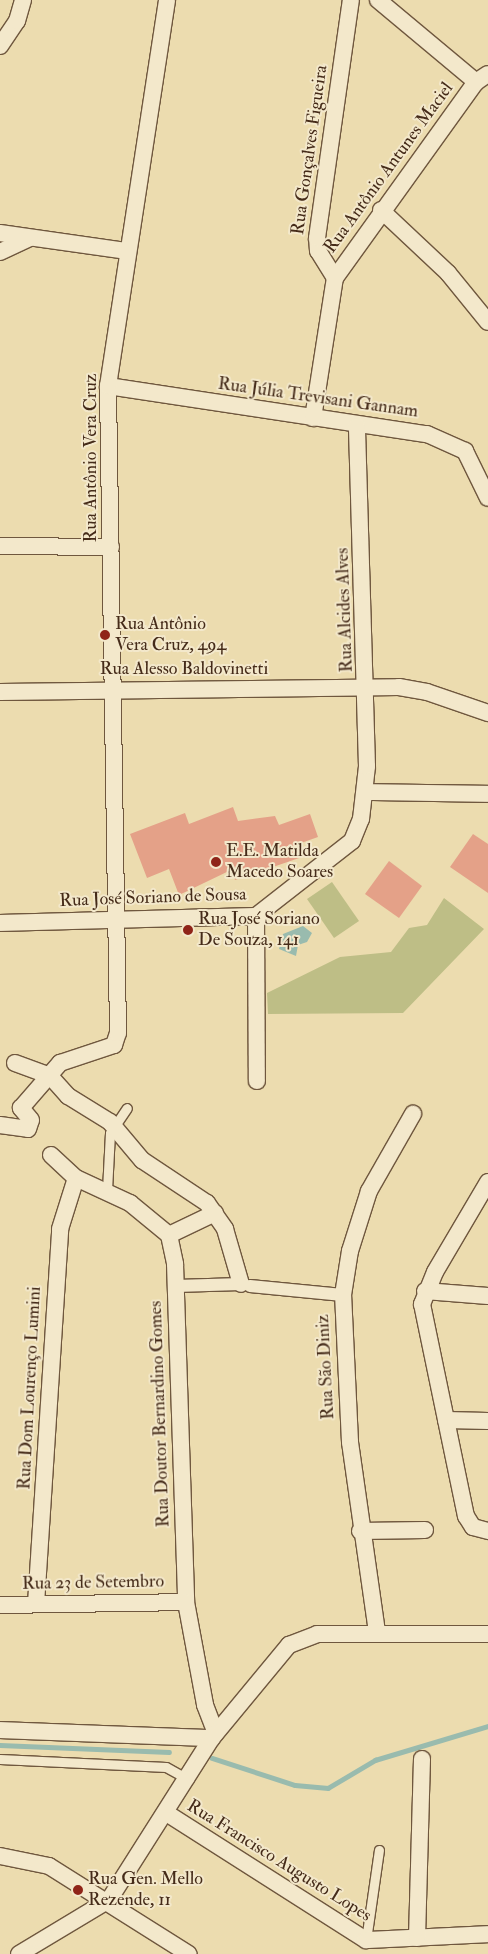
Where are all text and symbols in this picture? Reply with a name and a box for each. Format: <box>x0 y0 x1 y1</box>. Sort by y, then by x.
street label: Rua Gonçalves Figueira <box>287 64 333 236</box>
street label: Rua Antônio Antunes Maciel <box>320 78 458 258</box>
street label: Rua Antônio Vera Cruz <box>80 373 102 543</box>
street label: Rua Júlia Trevisani Gannam <box>216 373 420 423</box>
street label: Rua Alcides Alves <box>332 547 358 673</box>
place label: Rua Antônio Vera Cruz, 494 <box>115 614 226 656</box>
marker: Rua Antônio Vera Cruz, 494 <box>99 629 111 641</box>
street label: Rua Alesso Baldovinetti <box>100 658 268 680</box>
place label: E.E. Matilda Macedo Soares <box>226 841 333 884</box>
marker: E.E. Matilda Macedo Soares <box>210 856 222 868</box>
street label: Rua José Soriano de Sousa <box>59 884 247 912</box>
place label: Rua José Soriano De Souza, 141 <box>198 909 320 952</box>
marker: Rua José Soriano De Souza, 141 <box>182 924 194 936</box>
street label: Rua Dom Lourenço Lumini <box>14 1286 46 1490</box>
street label: Rua Doutor Bernardino Gomes <box>145 1300 175 1528</box>
street label: Rua São Diniz <box>312 1314 340 1420</box>
street label: Rua 23 de Setembro <box>22 1571 164 1595</box>
street label: Rua Francisco Augusto Lopes <box>183 1795 375 1927</box>
place label: Rua Gen. Mello Rezende, 11 <box>88 1869 203 1912</box>
marker: Rua Gen. Mello Rezende, 11 <box>72 1884 84 1896</box>

